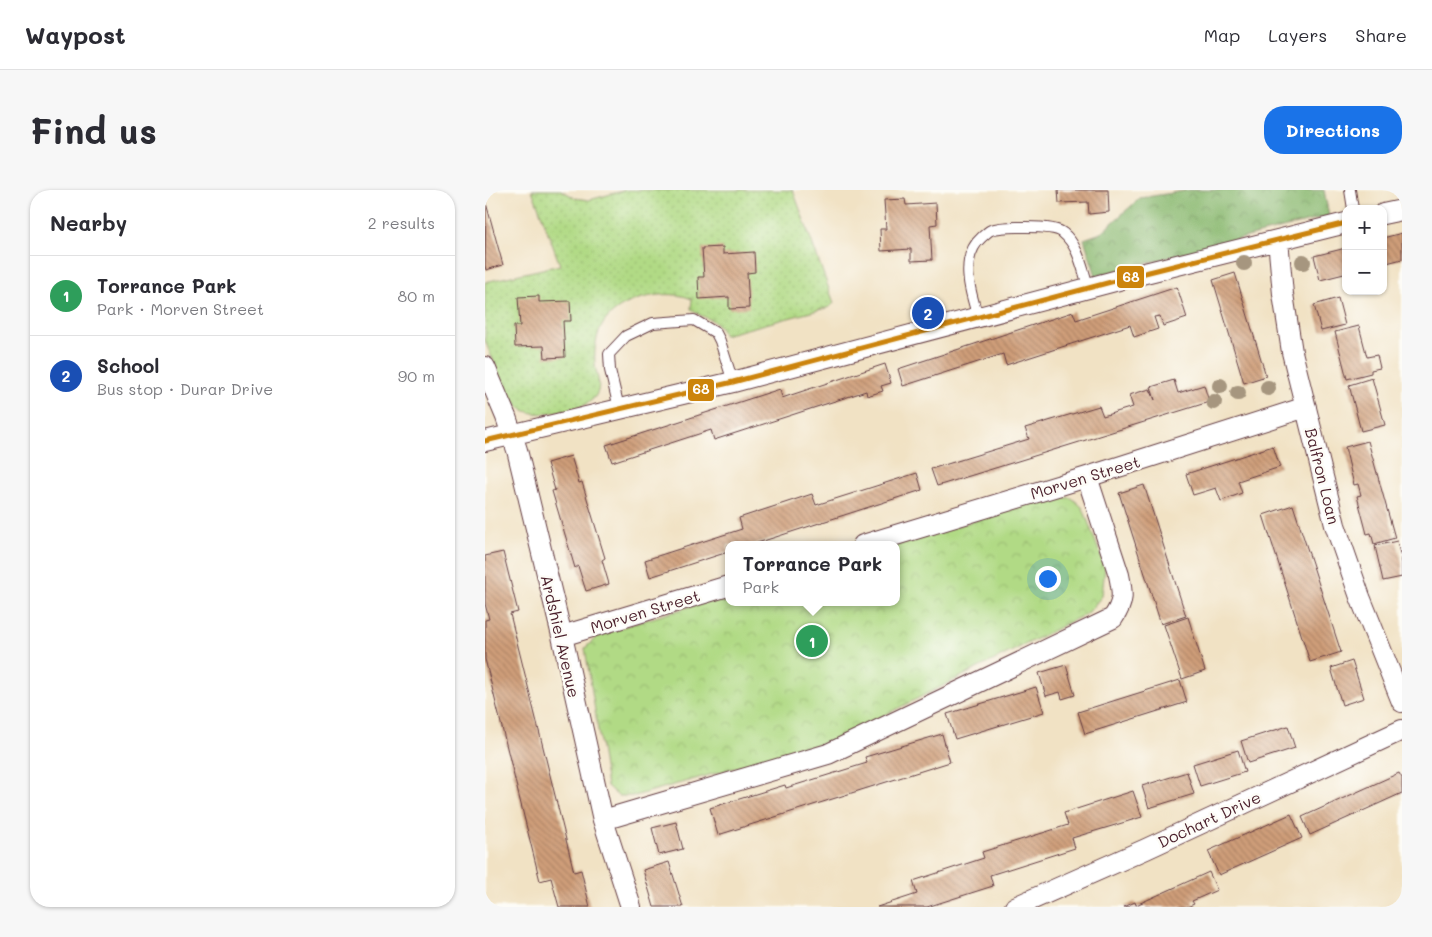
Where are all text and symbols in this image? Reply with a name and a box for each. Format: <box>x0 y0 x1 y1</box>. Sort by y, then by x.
text: Waypost <box>25 19 126 50</box>
text: Map <box>1204 23 1240 47</box>
text: Layers <box>1268 23 1327 47</box>
text: Share <box>1355 23 1407 47</box>
button: Directions <box>1264 106 1402 154</box>
text: Find us <box>30 107 157 153</box>
map controls <box>1342 205 1387 295</box>
button: + <box>1342 205 1387 250</box>
text: Nearby <box>50 209 127 236</box>
text: 2 results <box>368 212 435 233</box>
button: − <box>1342 250 1387 295</box>
line badge: 68 <box>1116 265 1145 289</box>
text: 68 <box>1122 267 1140 286</box>
text: Torrance Park <box>97 273 236 298</box>
text: 1 <box>62 285 70 306</box>
text: 80 m <box>398 285 435 306</box>
pin: 2 <box>912 294 944 332</box>
text: Park · Morven Street <box>97 298 264 319</box>
text: School <box>97 353 160 378</box>
text: 2 <box>62 365 70 386</box>
text: 90 m <box>398 365 435 386</box>
text: Bus stop · Durar Drive <box>97 378 273 399</box>
line badge: 68 <box>687 378 715 402</box>
text: 68 <box>692 379 710 398</box>
street label: Balfron Loan <box>1301 426 1345 526</box>
street label: Morven Street <box>1028 450 1142 504</box>
popup <box>725 541 900 606</box>
text: Torrance Park <box>743 551 882 576</box>
your location <box>1035 566 1061 592</box>
street label: Ardshiel Avenue <box>537 573 585 699</box>
text: Park <box>743 576 779 597</box>
street label: Morven Street <box>588 584 702 638</box>
pin: 1 <box>796 622 828 660</box>
street label: Dochart Drive <box>1154 786 1264 852</box>

